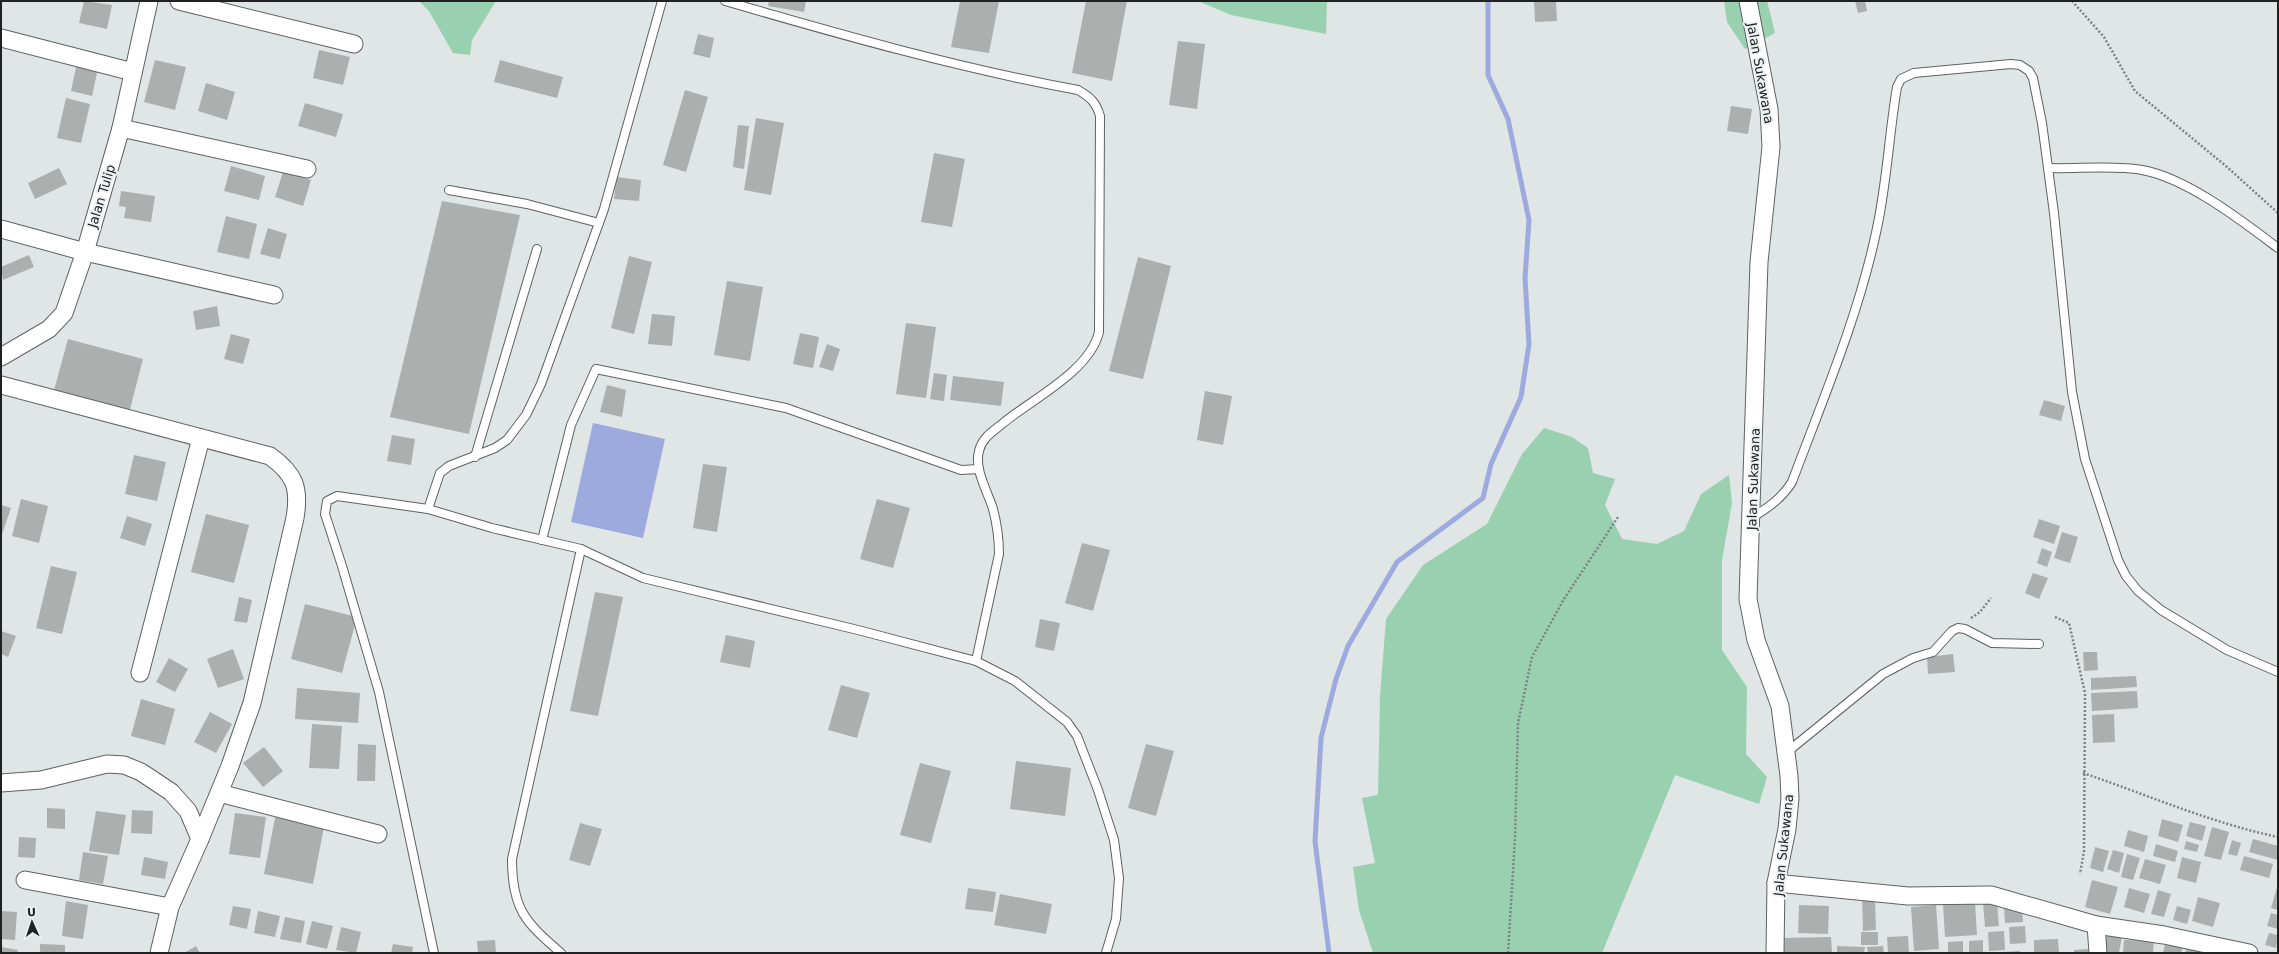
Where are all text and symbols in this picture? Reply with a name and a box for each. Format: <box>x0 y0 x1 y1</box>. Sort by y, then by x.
street label: Jalan Sukawana <box>1744 20 1777 125</box>
street label: Jalan Tulip <box>84 163 118 231</box>
street label: Jalan Sukawana <box>1744 428 1763 531</box>
street label: Jalan Sukawana <box>1771 793 1796 898</box>
north arrow <box>12 902 52 942</box>
text: U <box>27 906 36 919</box>

